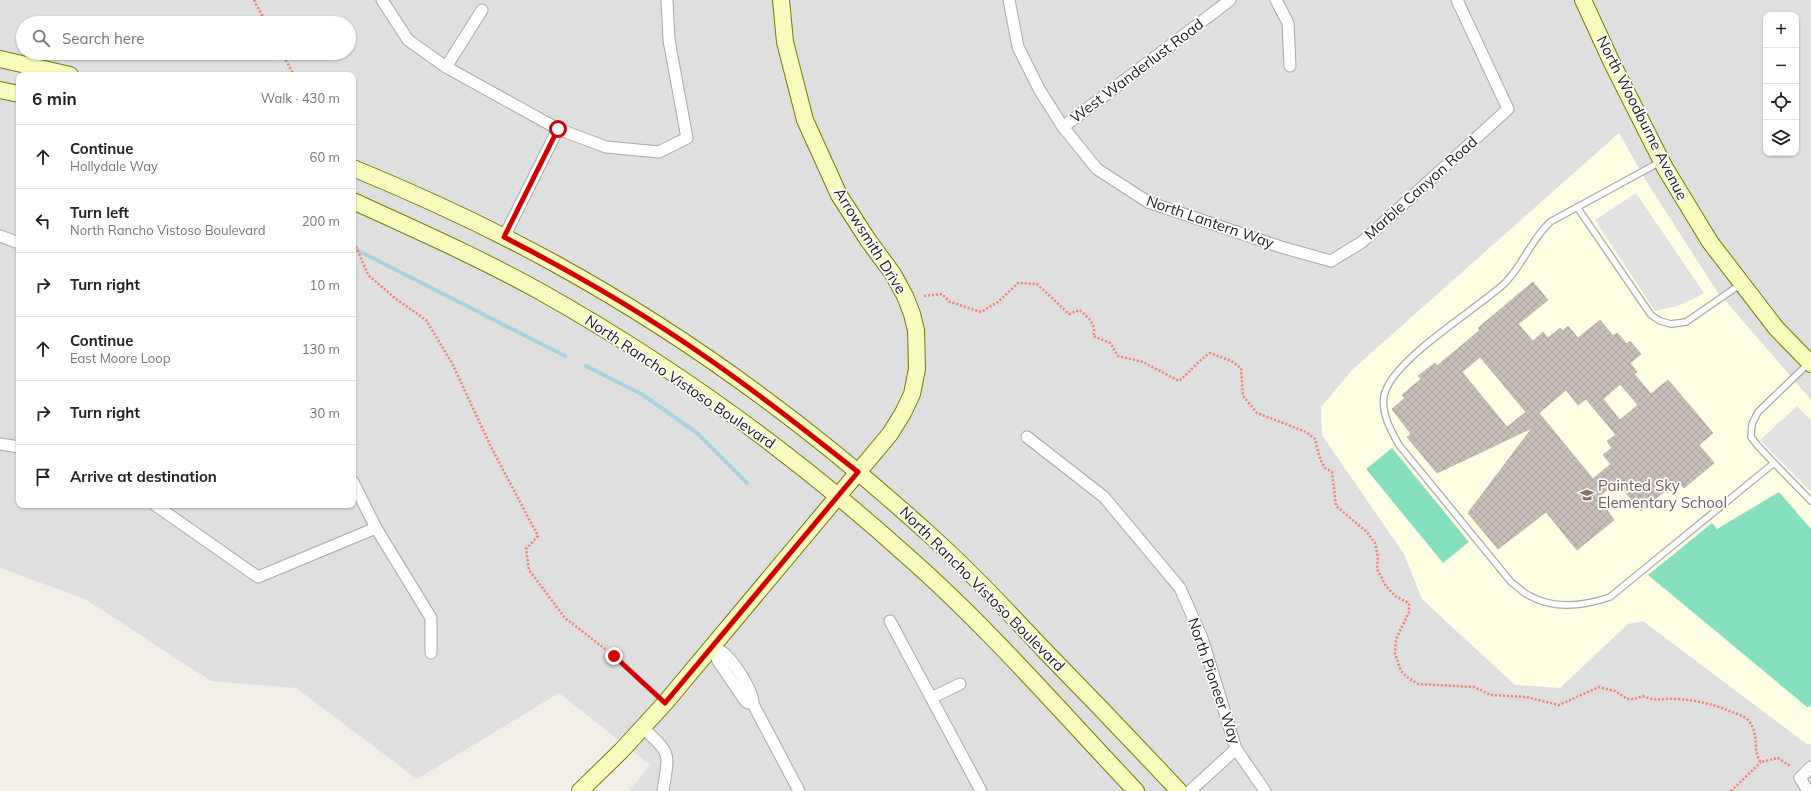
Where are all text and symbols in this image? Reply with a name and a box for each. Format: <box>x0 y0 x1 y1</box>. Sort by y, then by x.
map controls <box>1763 12 1799 156</box>
button: + <box>1763 12 1799 48</box>
street label: West Wanderlust Road <box>1066 14 1207 127</box>
search box <box>16 16 356 60</box>
icon: search <box>30 27 52 49</box>
text: Search here <box>62 29 144 48</box>
street label: North Woodburne Avenue <box>1593 33 1692 203</box>
button: − <box>1763 48 1799 84</box>
button: locate <box>1763 84 1799 120</box>
text: 6 min <box>32 88 77 109</box>
text: Walk · 430 m <box>261 90 340 106</box>
route start <box>549 120 567 138</box>
button: layers <box>1763 120 1799 156</box>
street label: Marble Canyon Road <box>1360 132 1481 243</box>
text: Continue <box>70 139 133 158</box>
icon: ahead <box>32 146 54 168</box>
text: 60 m <box>310 149 340 165</box>
text: Hollydale Way <box>70 158 158 174</box>
street label: Arrowsmith Drive <box>830 184 911 297</box>
street label: North Lantern Way <box>1144 191 1277 252</box>
text: Turn left <box>70 203 129 222</box>
icon: left <box>32 210 54 232</box>
text: 200 m <box>302 213 340 229</box>
text: North Rancho Vistoso Boulevard <box>70 222 266 238</box>
icon: right <box>32 274 54 296</box>
text: Turn right <box>70 275 140 294</box>
text: 10 m <box>310 277 340 293</box>
street label: North Rancho Vistoso Boulevard <box>581 311 779 453</box>
text: Continue <box>70 331 133 350</box>
icon: ahead <box>32 338 54 360</box>
text: 130 m <box>302 341 340 357</box>
text: East Moore Loop <box>70 350 170 366</box>
icon: right <box>32 402 54 424</box>
text: Turn right <box>70 403 140 422</box>
text: 30 m <box>310 405 340 421</box>
icon: arrive <box>32 466 54 488</box>
text: Arrive at destination <box>70 467 217 486</box>
place label: Painted Sky Elementary School <box>1598 476 1727 512</box>
school or university icon: Painted Sky Elementary School <box>1579 487 1595 503</box>
street label: North Rancho Vistoso Boulevard <box>896 502 1069 675</box>
street label: North Pioneer Way <box>1184 615 1245 747</box>
route end <box>605 647 623 665</box>

